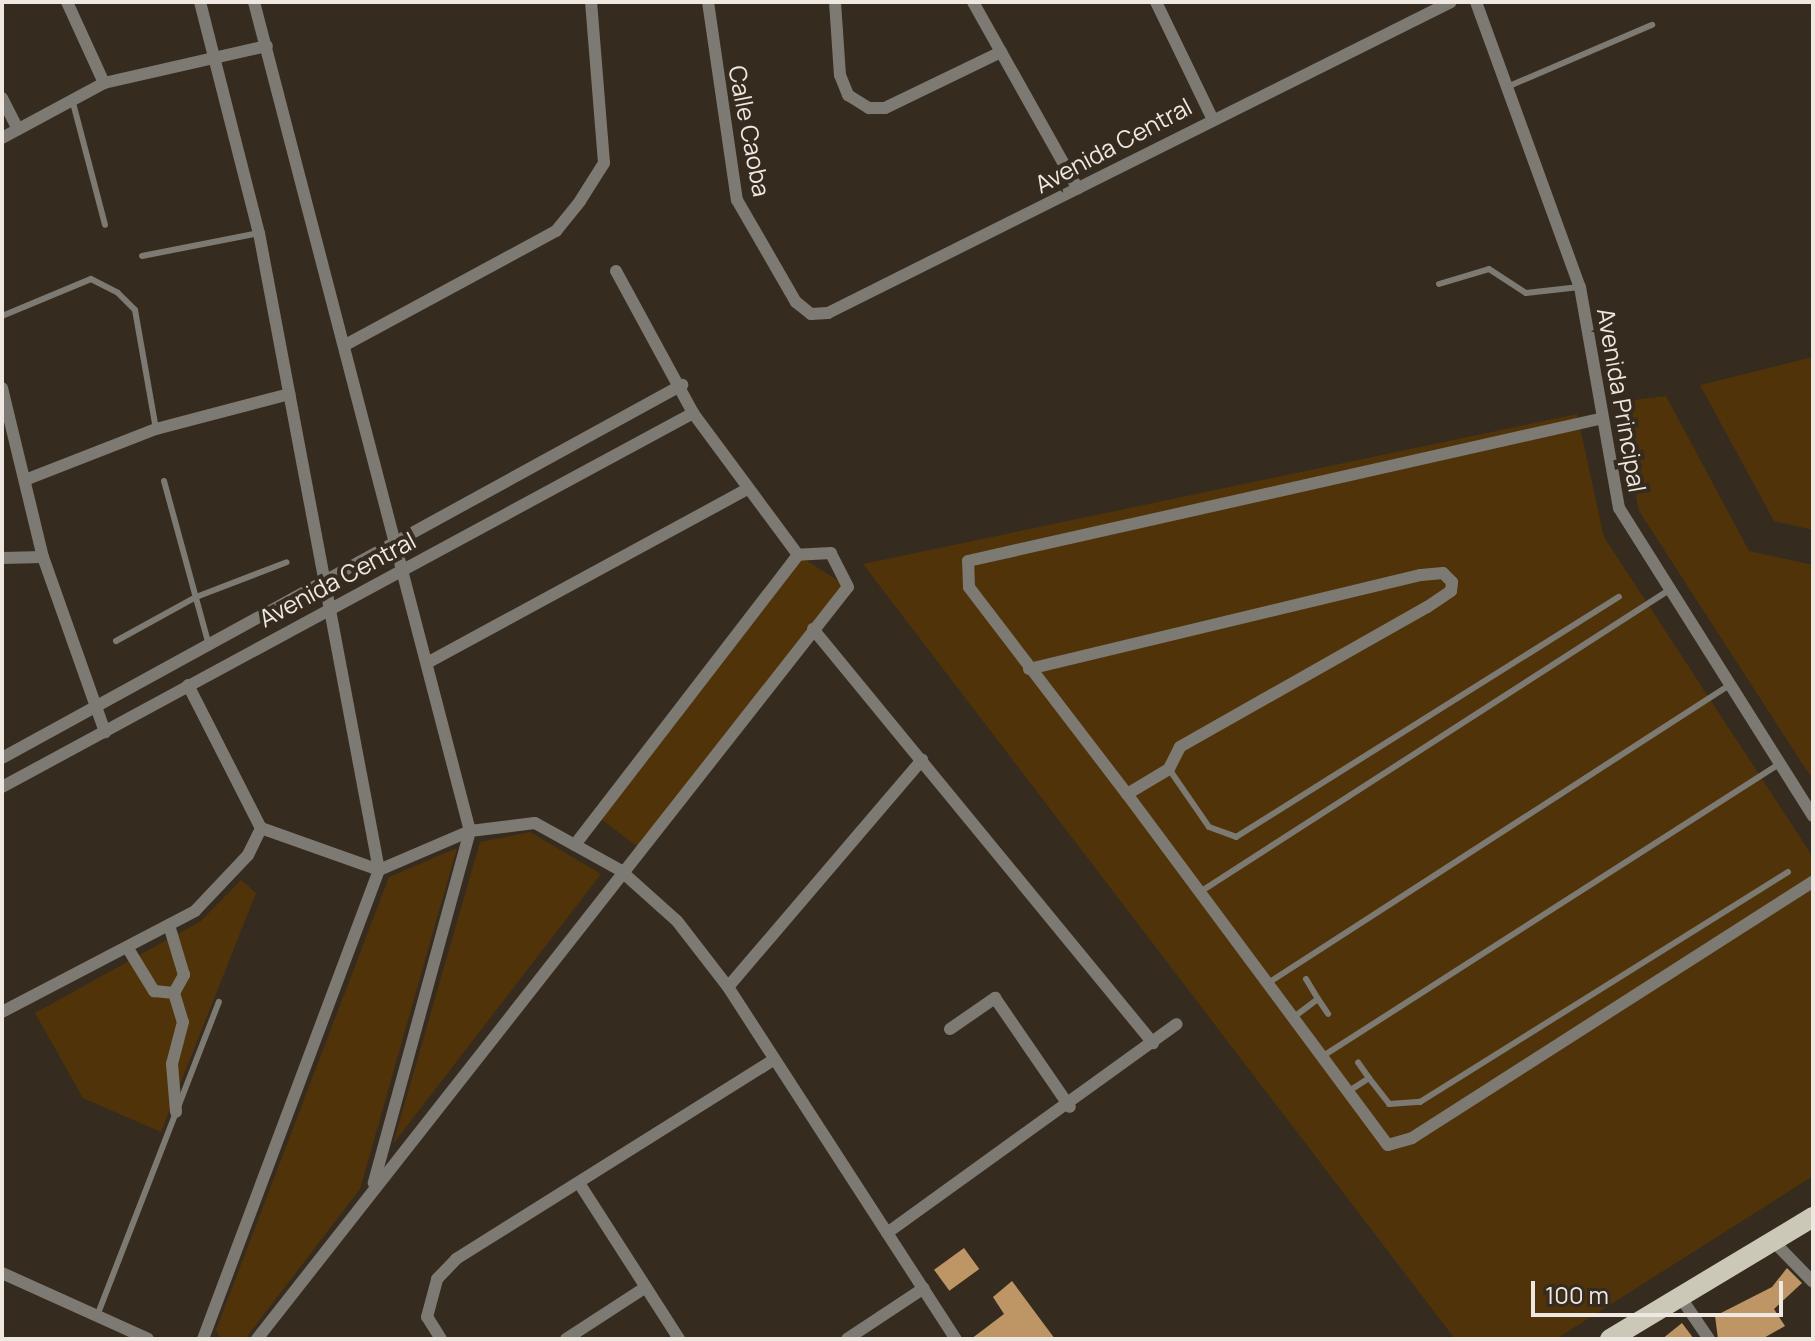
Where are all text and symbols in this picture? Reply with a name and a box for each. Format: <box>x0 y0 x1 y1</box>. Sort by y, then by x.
street label: Calle Caoba <box>723 63 777 199</box>
street label: Avenida Central <box>1030 92 1196 198</box>
street label: Avenida Principal <box>1592 306 1652 494</box>
street label: Avenida Central <box>254 526 420 632</box>
scale bar <box>1535 1265 1787 1315</box>
text: 100 m <box>1545 1278 1609 1311</box>

